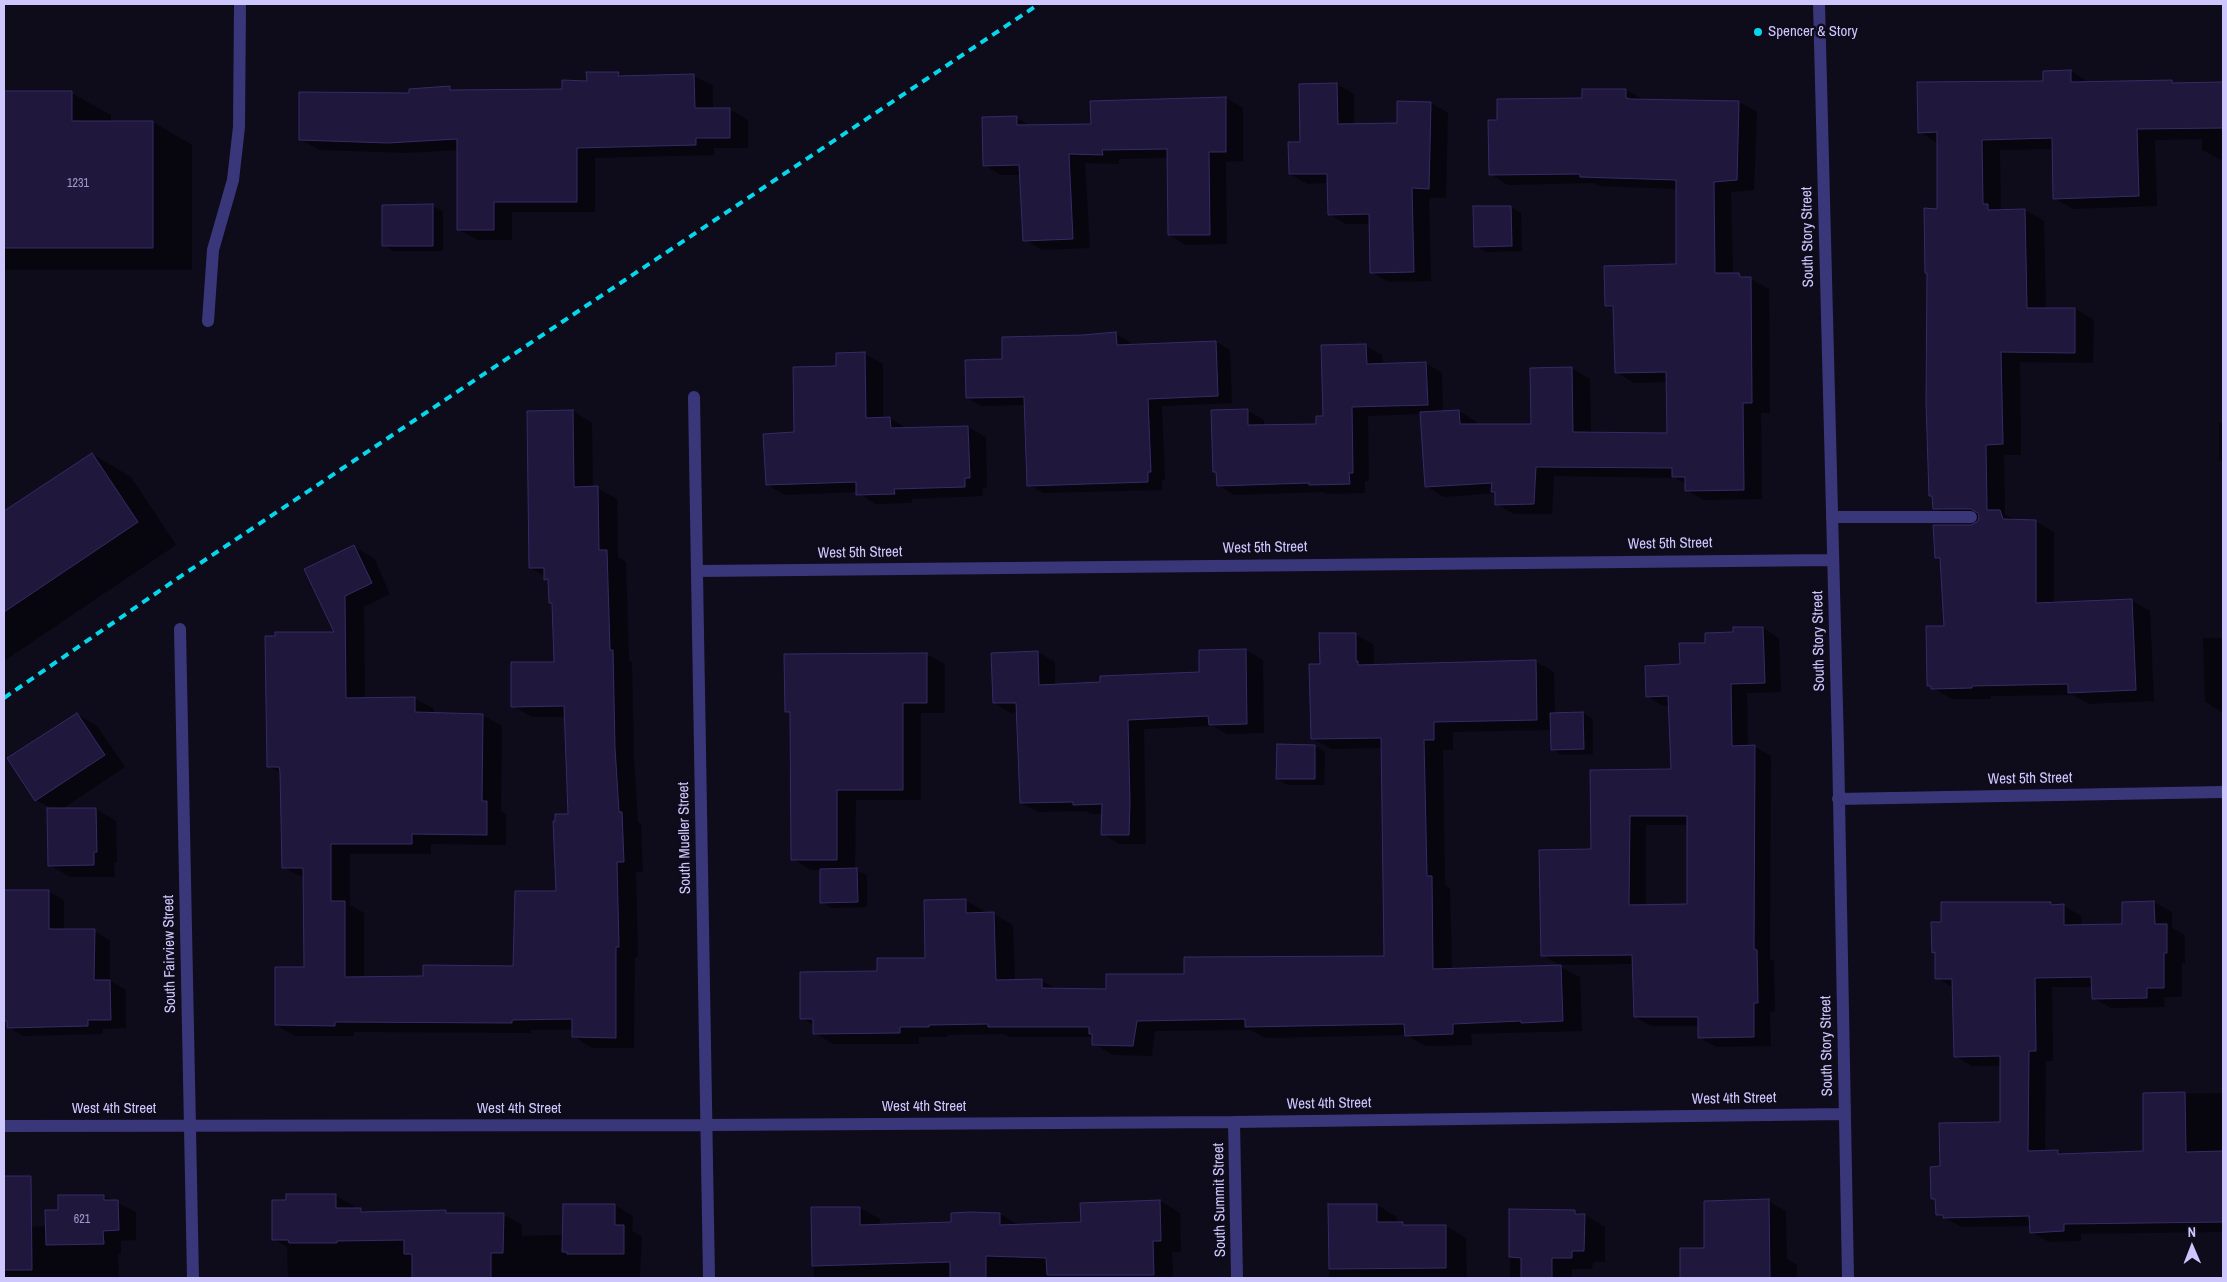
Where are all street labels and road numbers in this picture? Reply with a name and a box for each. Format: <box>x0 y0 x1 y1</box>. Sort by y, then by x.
street label: South Story Street <box>1798 187 1818 287</box>
street label: West 5th Street <box>1628 534 1712 554</box>
street label: West 5th Street <box>1223 538 1307 558</box>
street label: West 5th Street <box>818 543 902 563</box>
street label: South Story Street <box>1809 591 1829 691</box>
street label: West 5th Street <box>1988 769 2072 789</box>
street label: South Mueller Street <box>675 782 695 894</box>
street label: South Fairview Street <box>160 895 180 1013</box>
street label: South Story Street <box>1817 996 1837 1096</box>
street label: West 4th Street <box>1692 1089 1776 1109</box>
street label: West 4th Street <box>1287 1094 1371 1114</box>
street label: West 4th Street <box>882 1098 966 1116</box>
street label: West 4th Street <box>72 1100 156 1118</box>
street label: West 4th Street <box>477 1100 561 1118</box>
street label: South Summit Street <box>1210 1143 1230 1257</box>

